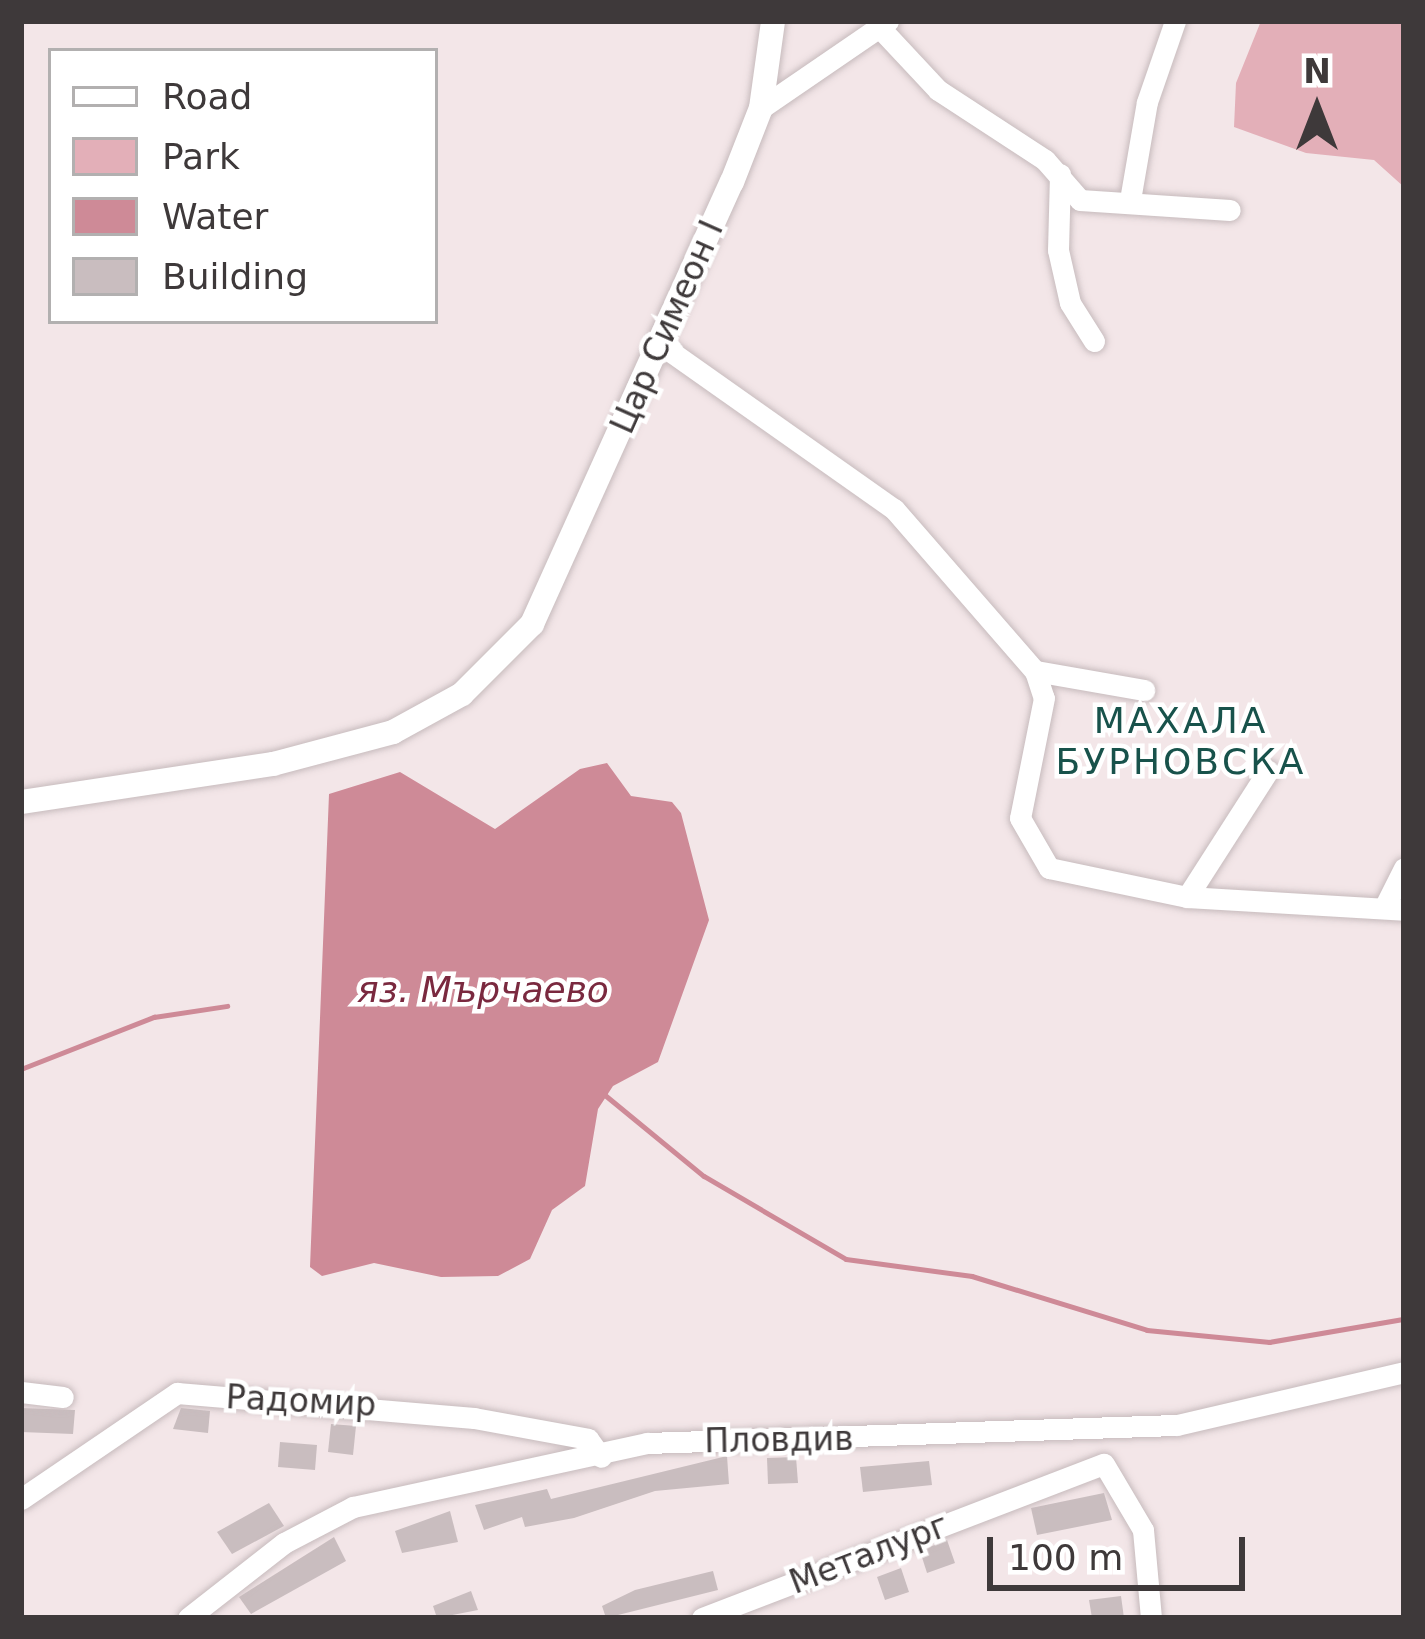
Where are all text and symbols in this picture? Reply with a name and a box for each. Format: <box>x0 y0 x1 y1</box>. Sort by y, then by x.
legend <box>48 48 438 324</box>
north arrow <box>1257 48 1377 168</box>
text: N <box>1303 52 1331 91</box>
text: Road <box>162 76 252 117</box>
text: Park <box>162 136 240 177</box>
text: Water <box>162 196 268 237</box>
street label: Цар Симеон I <box>602 214 732 440</box>
text: Building <box>162 256 308 297</box>
district label: МАХАЛА БУРНОВСКА <box>1056 698 1306 783</box>
water label: яз. Мърчаево <box>357 968 609 1012</box>
street label: Радомир <box>225 1377 377 1425</box>
street label: Пловдив <box>704 1419 854 1461</box>
street label: Металург <box>784 1506 954 1602</box>
scale bar <box>993 1513 1251 1587</box>
text: 100 m <box>1008 1537 1123 1578</box>

